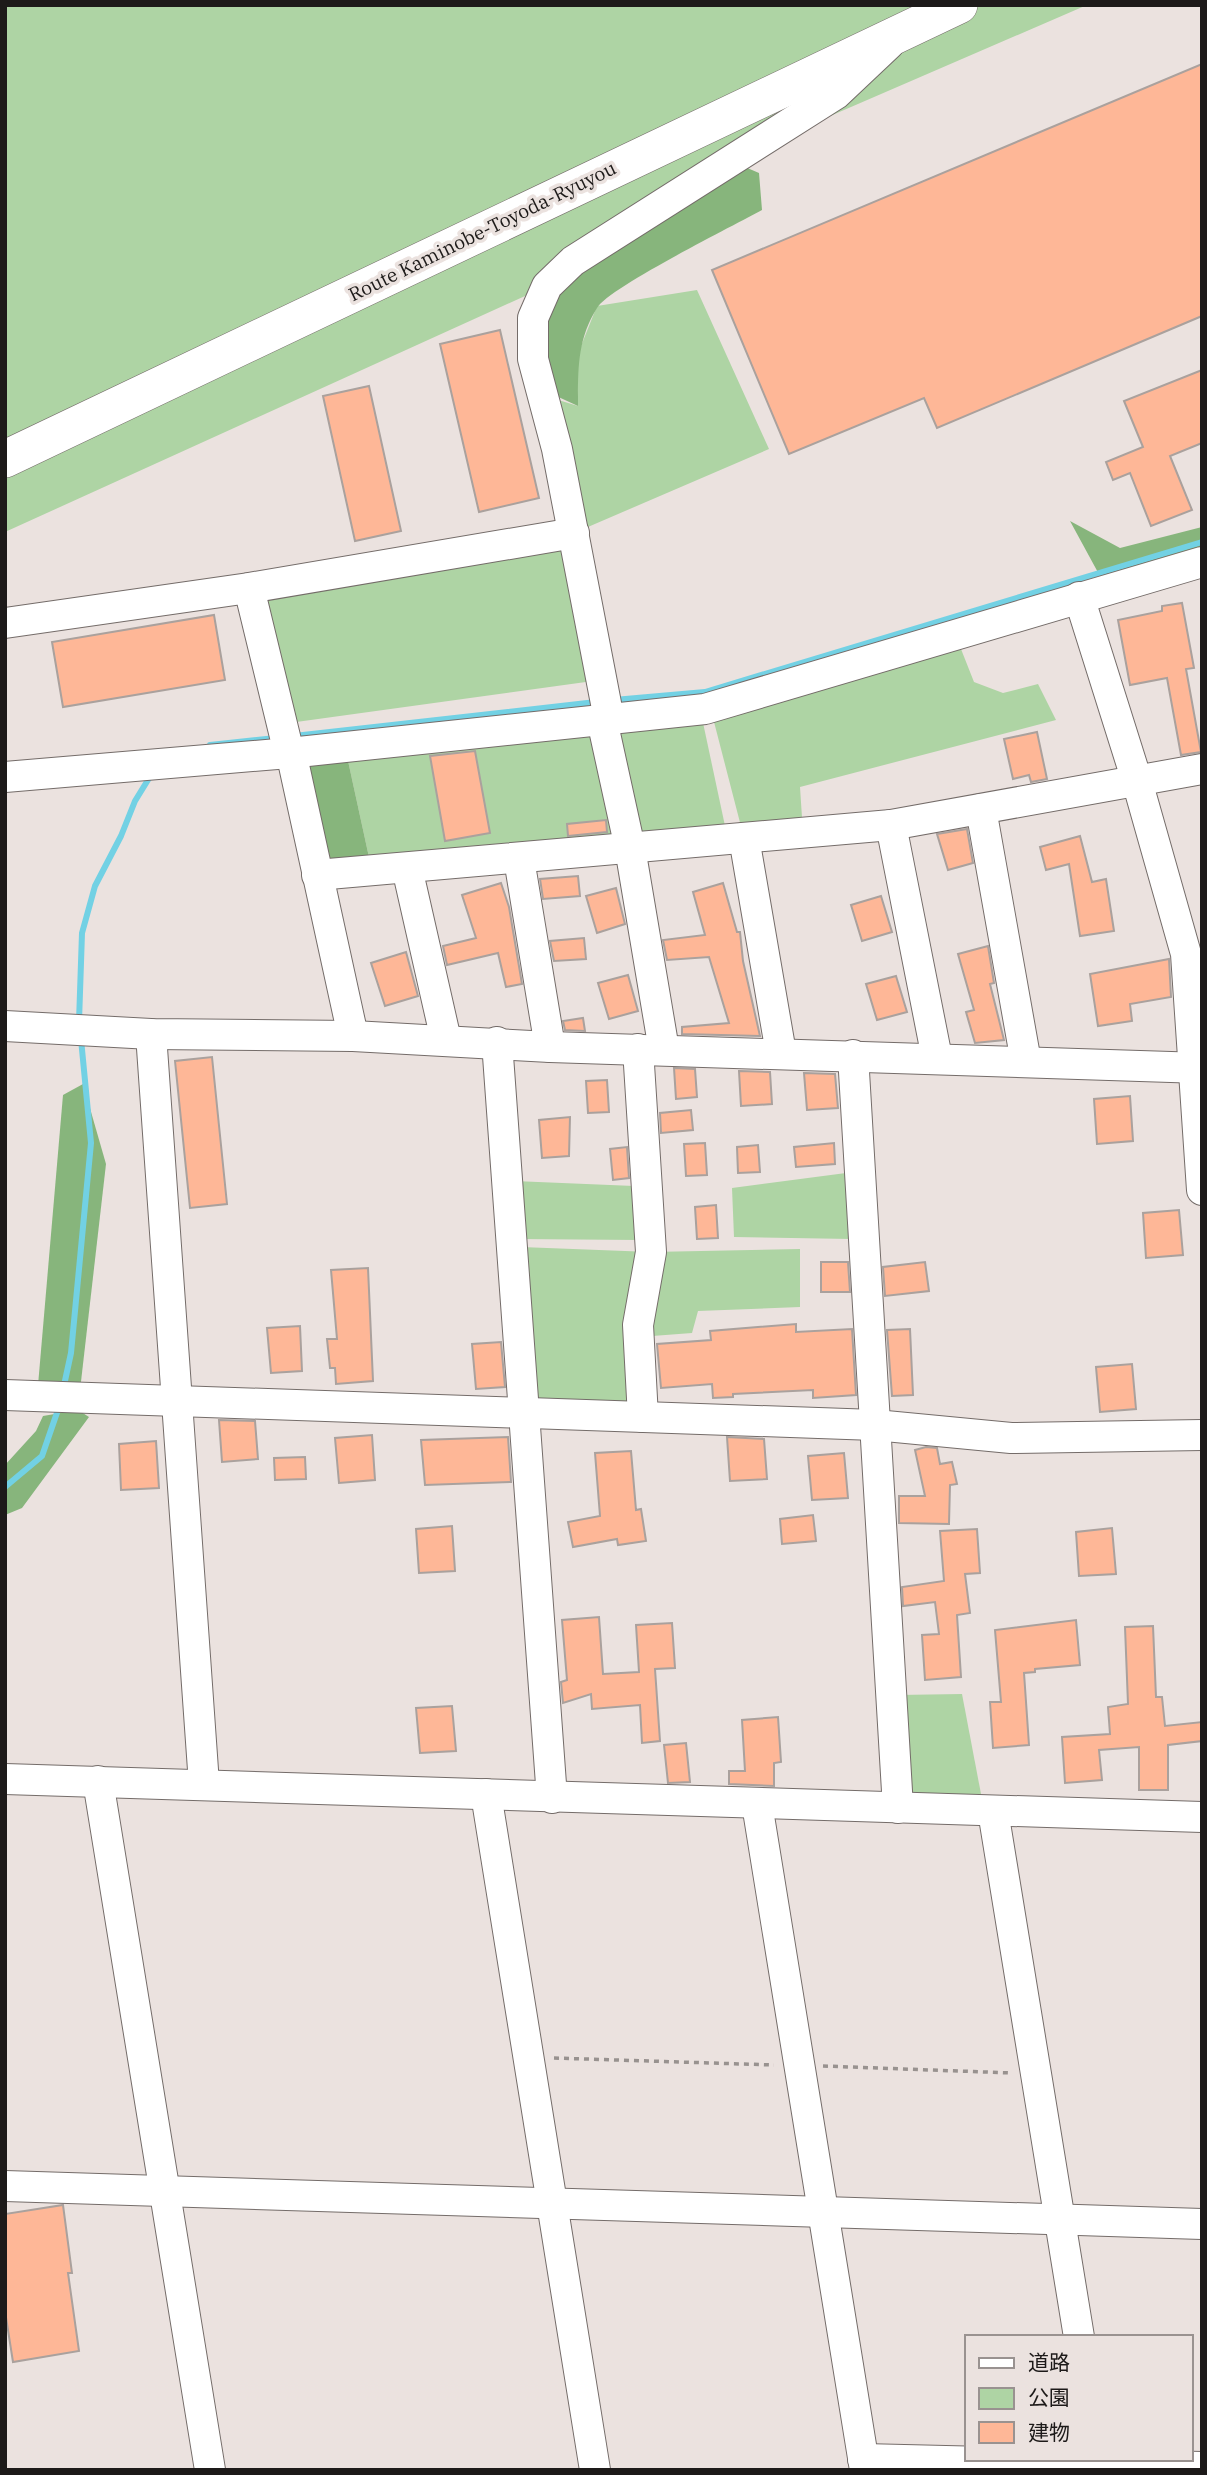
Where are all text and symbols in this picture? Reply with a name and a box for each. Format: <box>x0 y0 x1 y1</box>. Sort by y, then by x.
street label: Route Kaminobe-Toyoda-Ryuyou <box>344 156 620 306</box>
legend <box>965 2335 1193 2461</box>
text: 道路 <box>1028 2348 1070 2376</box>
text: 公園 <box>1028 2383 1070 2411</box>
text: 建物 <box>1028 2418 1070 2446</box>

